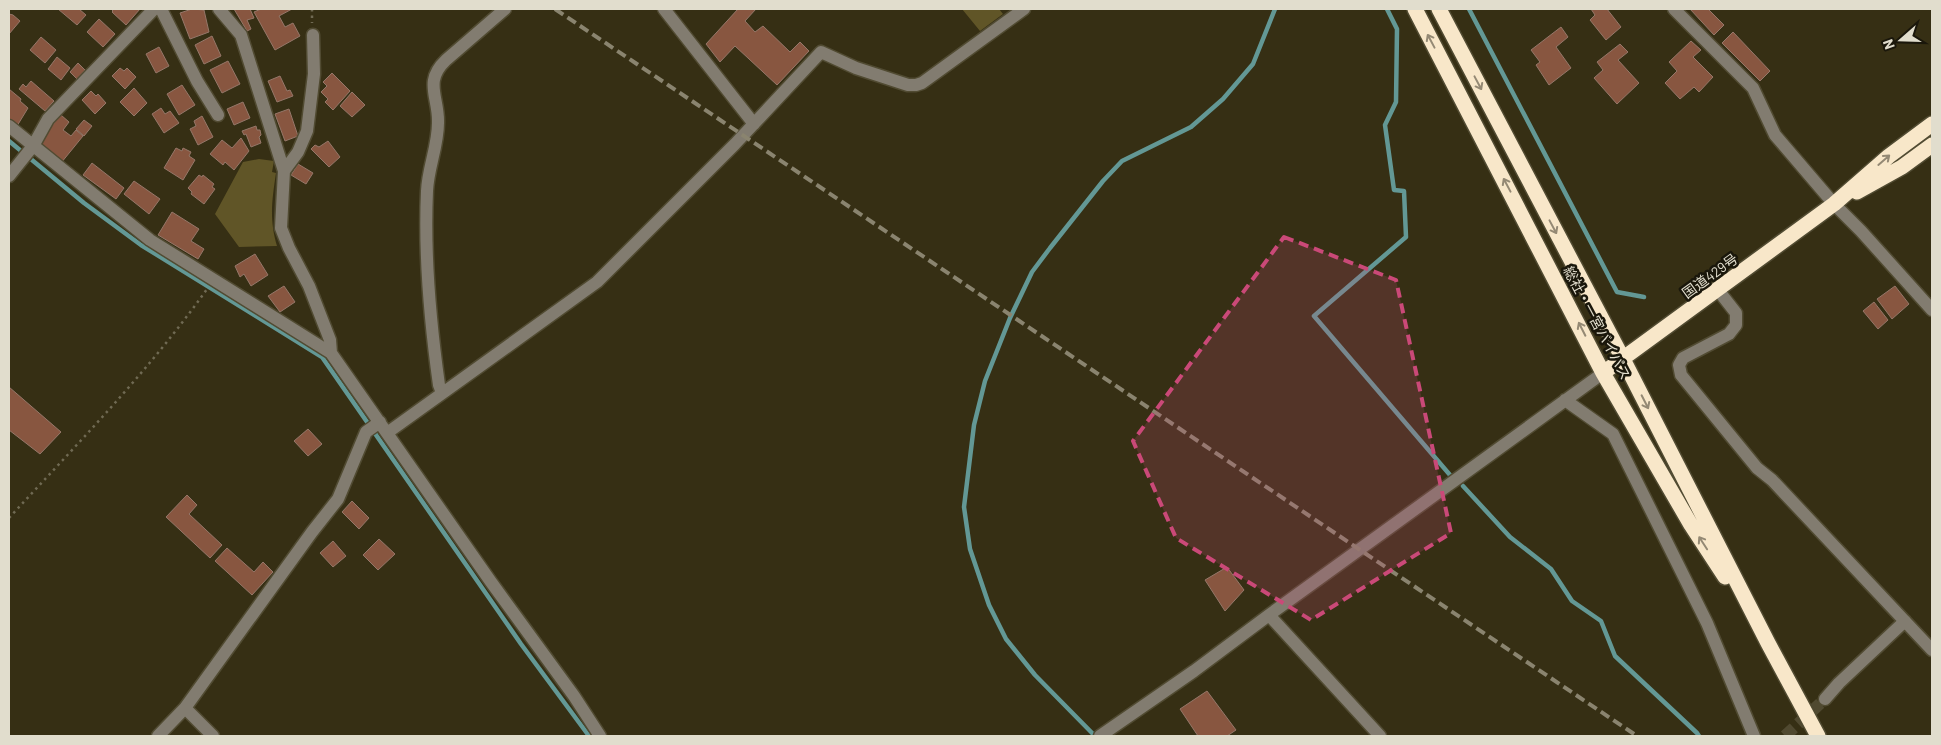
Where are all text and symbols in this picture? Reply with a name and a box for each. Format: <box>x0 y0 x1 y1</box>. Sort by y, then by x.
north arrow <box>1876 15 1926 65</box>
one-way arrow <box>1426 34 1436 49</box>
text: N <box>1879 37 1898 52</box>
one-way arrow <box>1474 75 1483 90</box>
one-way arrow <box>1877 154 1890 166</box>
one-way arrow <box>1502 178 1511 193</box>
one-way arrow <box>1549 219 1559 234</box>
street label: 国道429号 <box>1679 250 1741 301</box>
street label: 総社・一宮バイパス <box>1560 263 1634 382</box>
one-way arrow <box>1577 322 1586 337</box>
one-way arrow <box>1641 394 1650 409</box>
one-way arrow <box>1698 537 1708 551</box>

